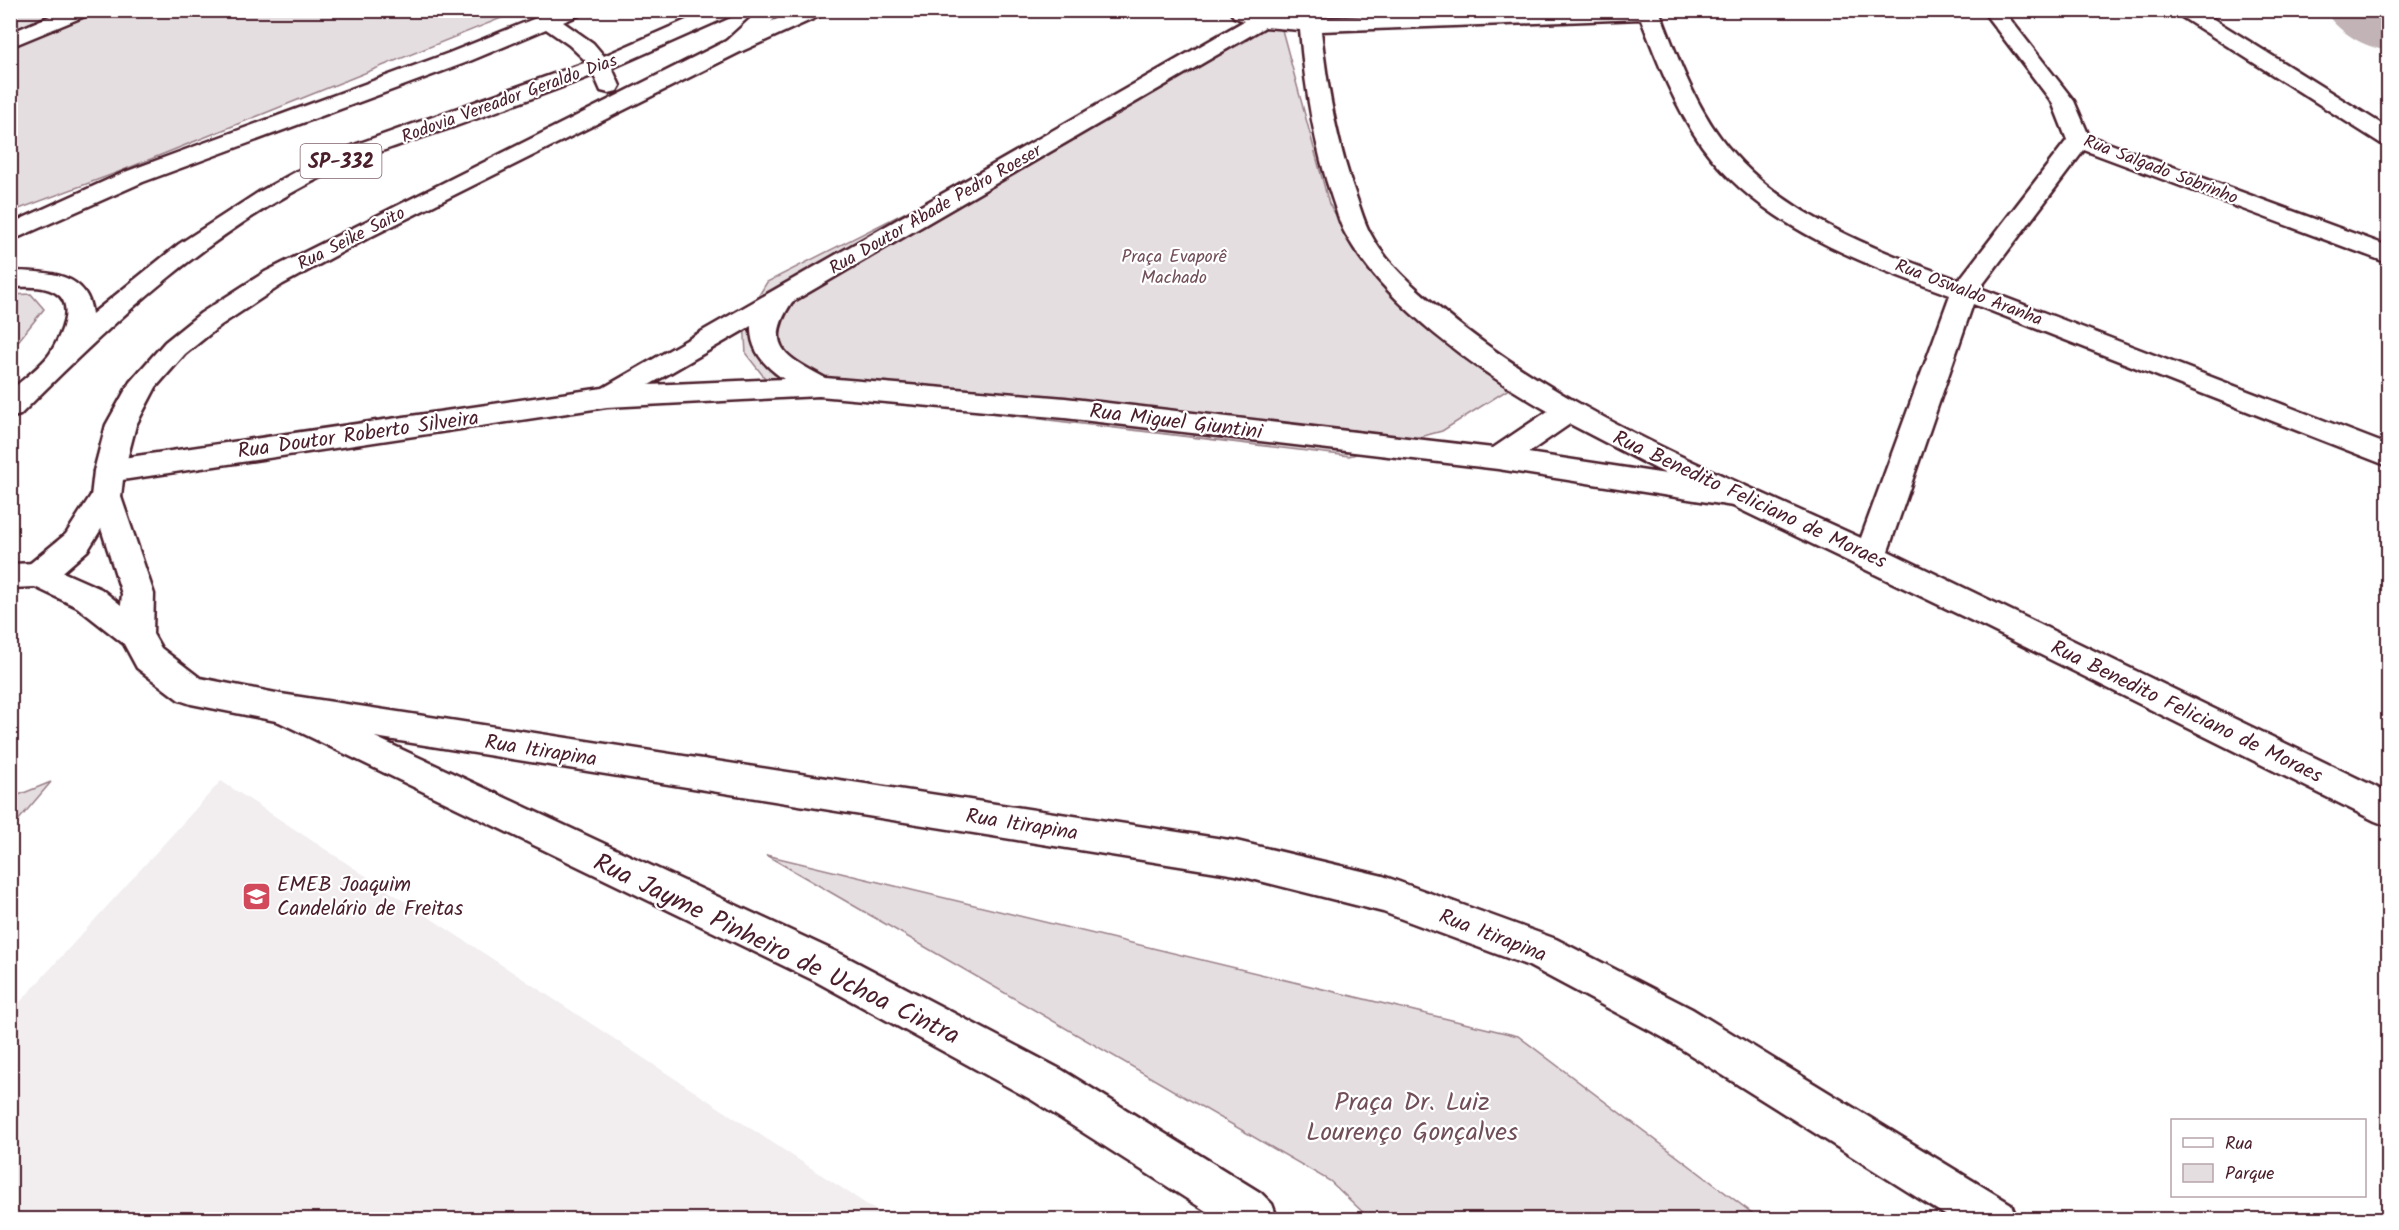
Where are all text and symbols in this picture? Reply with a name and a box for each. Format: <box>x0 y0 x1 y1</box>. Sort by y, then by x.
street label: Rodovia Vereador Geraldo Dias <box>397 47 622 152</box>
street label: Rua Salgado Sobrinho <box>2079 128 2242 213</box>
street label: Rua Doutor Abade Pedro Roeser <box>824 137 1048 283</box>
road number: SP-332 <box>300 144 382 178</box>
street label: Rua Seike Saito <box>293 200 411 279</box>
park label: Praça Evaporê Machado <box>1121 243 1228 293</box>
street label: Rua Oswaldo Aranha <box>1890 252 2046 335</box>
street label: Rua Miguel Giuntini <box>1088 396 1265 450</box>
street label: Rua Doutor Roberto Silveira <box>235 402 481 469</box>
street label: Rua Benedito Feliciano de Moraes <box>1607 422 1892 579</box>
street label: Rua Benedito Feliciano de Moraes <box>2045 632 2328 793</box>
street label: Rua Itirapina <box>482 726 599 777</box>
street label: Rua Itirapina <box>963 800 1080 851</box>
street label: Rua Jayme Pinheiro de Uchoa Cintra <box>586 842 967 1057</box>
place label: EMEB Joaquim Candelário de Freitas <box>277 869 463 926</box>
school or university icon: EMEB Joaquim Candelário de Freitas <box>240 880 272 912</box>
street label: Rua Itirapina <box>1434 901 1551 972</box>
park label: Praça Dr. Luiz Lourenço Gonçalves <box>1306 1082 1518 1154</box>
legend <box>2171 1119 2366 1197</box>
text: Rua <box>2225 1130 2253 1159</box>
text: Parque <box>2225 1160 2274 1189</box>

